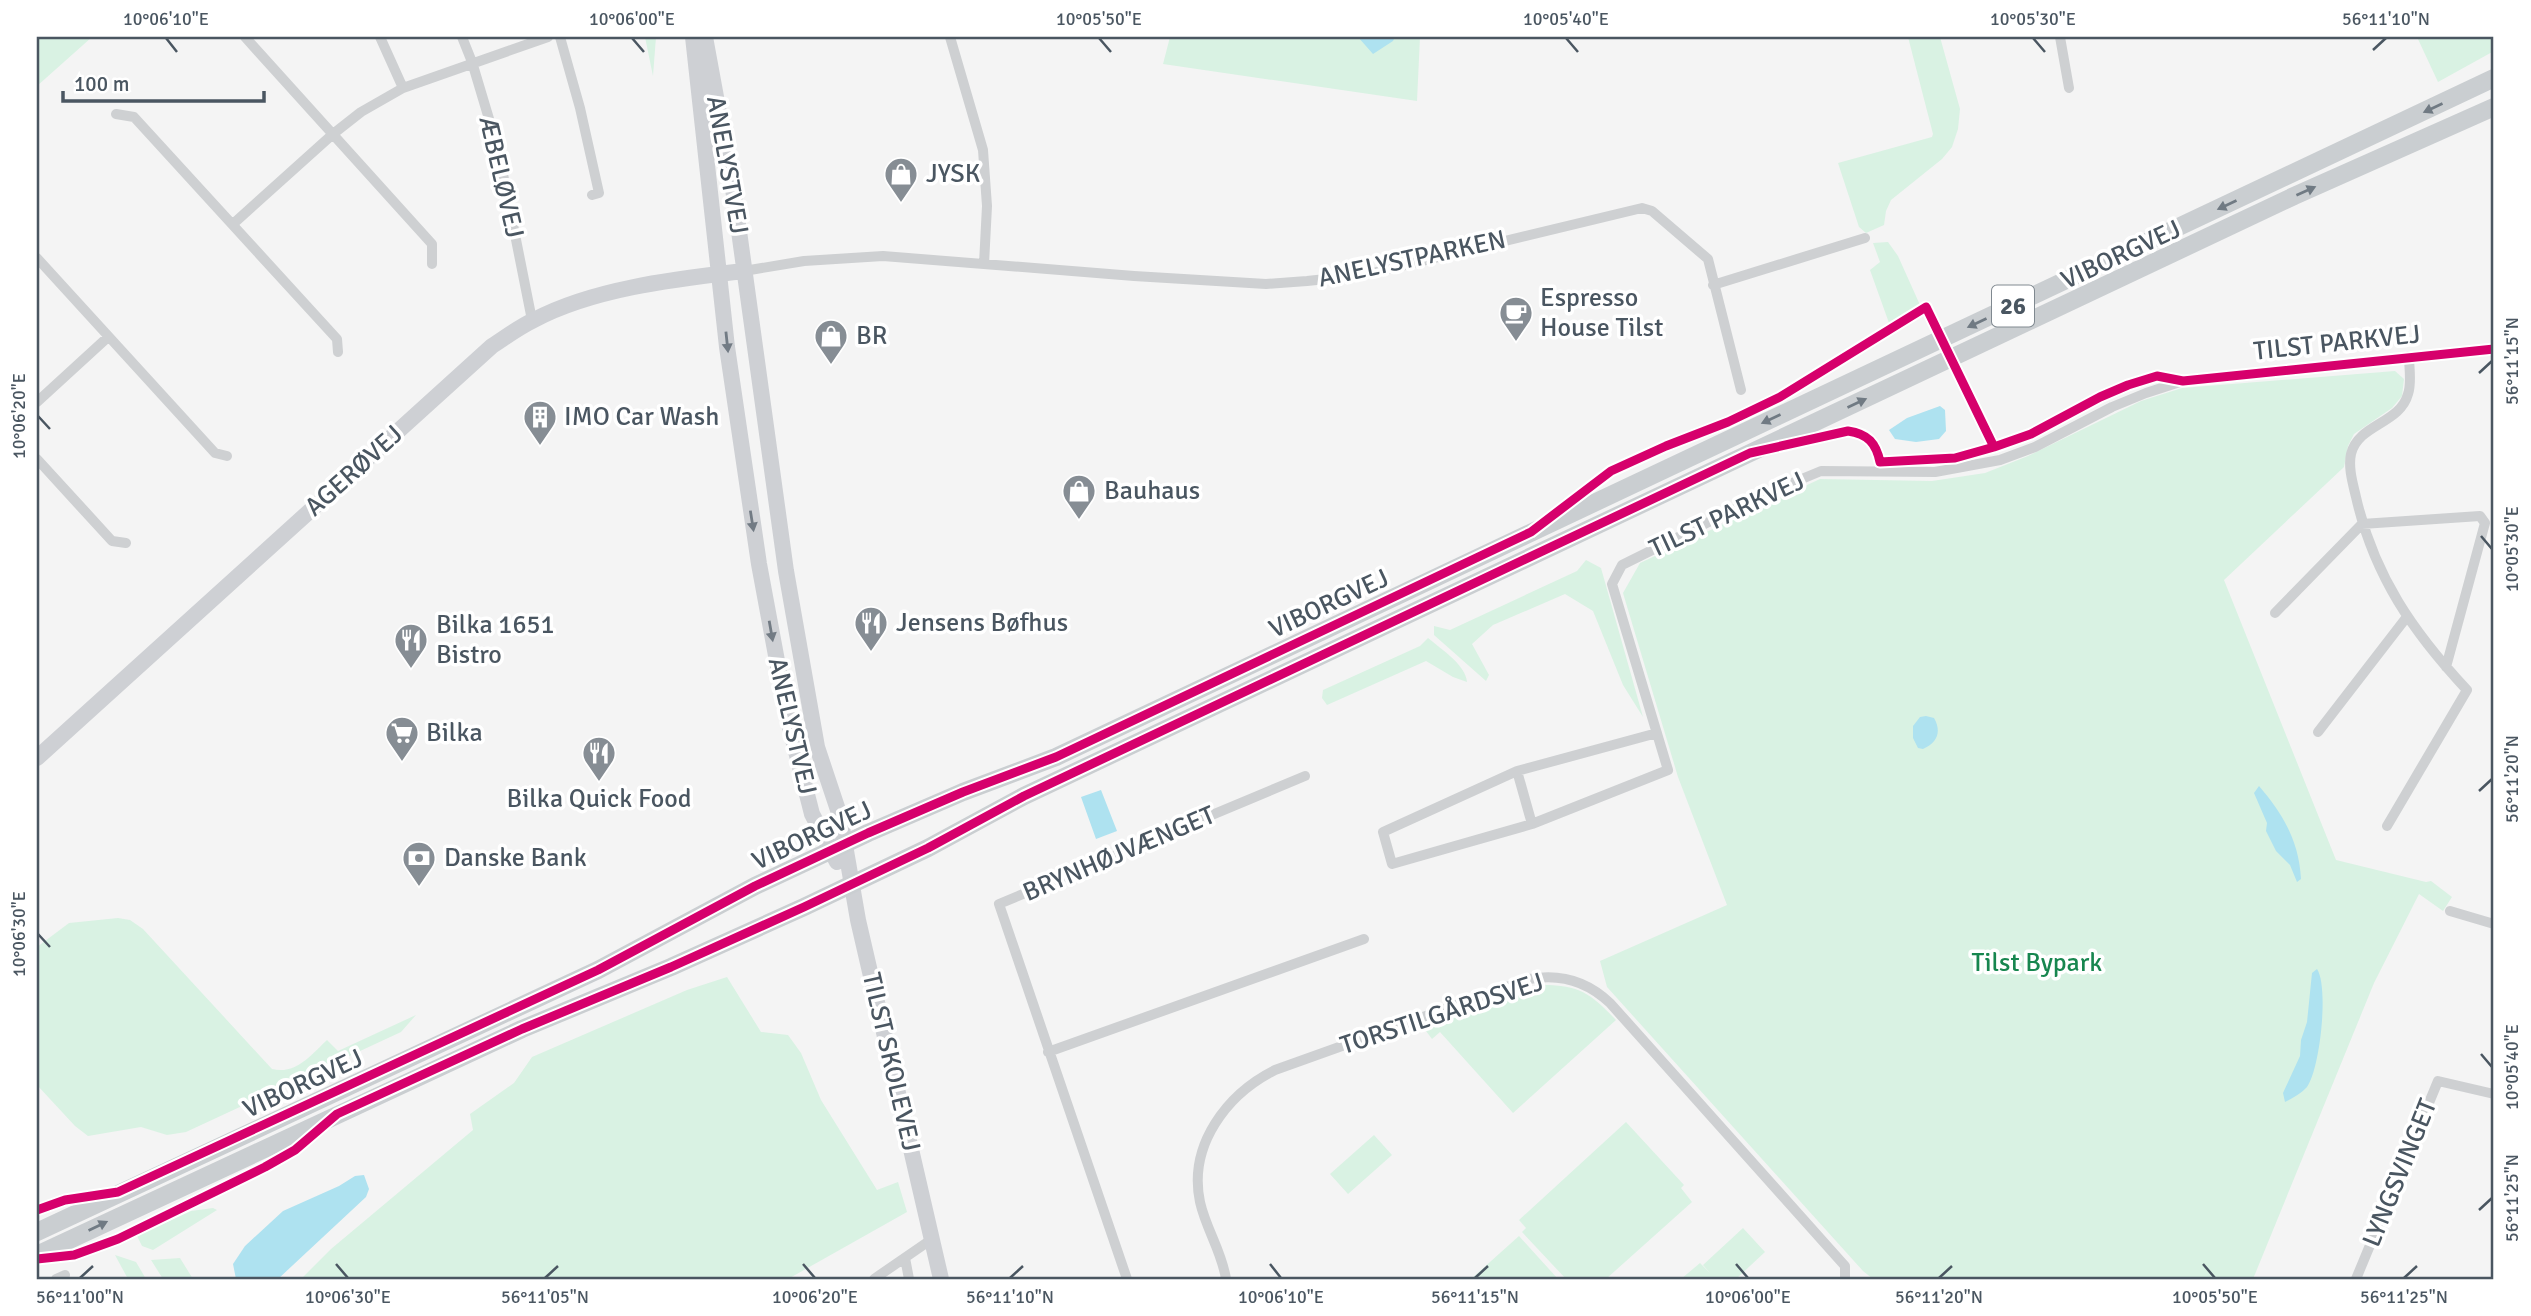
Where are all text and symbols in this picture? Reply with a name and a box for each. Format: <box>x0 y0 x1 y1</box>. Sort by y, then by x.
text: 10°06'10"E <box>123 8 209 30</box>
text: 10°06'00"E <box>589 8 675 30</box>
text: 10°05'50"E <box>1056 8 1142 30</box>
text: 10°05'40"E <box>1523 8 1609 30</box>
text: 10°05'30"E <box>1990 8 2076 30</box>
text: 56°11'10"N <box>2342 8 2430 30</box>
scale bar <box>63 60 264 104</box>
text: 100 m <box>74 71 129 97</box>
street label: ANELYSTVEJ <box>699 93 755 237</box>
one-way arrow <box>2423 102 2443 114</box>
street label: ÆBELØVEJ <box>471 113 531 241</box>
shop icon: JYSK <box>882 155 920 204</box>
place label: JYSK <box>926 158 981 190</box>
one-way arrow <box>2296 185 2316 197</box>
one-way arrow <box>2217 199 2237 211</box>
street label: VIBORGVEJ <box>2056 213 2186 297</box>
street label: ANELYSTPARKEN <box>1315 223 1509 295</box>
place label: Espresso House Tilst <box>1540 282 1663 344</box>
road number: 26 <box>1992 286 2034 326</box>
cafe icon: Espresso House Tilst <box>1497 294 1535 343</box>
shop icon: BR <box>812 317 850 366</box>
one-way arrow <box>1967 317 1987 328</box>
text: 56°11'15"N <box>2501 317 2523 405</box>
street label: TILST PARKVEJ <box>2252 318 2422 368</box>
place label: BR <box>856 320 887 352</box>
one-way arrow <box>722 331 733 353</box>
text: 10°06'20"E <box>8 373 30 459</box>
one-way arrow <box>1847 397 1867 409</box>
building icon: IMO Car Wash <box>521 398 559 447</box>
place label: IMO Car Wash <box>564 401 719 433</box>
one-way arrow <box>1761 414 1781 425</box>
street label: AGERØVEJ <box>298 419 410 523</box>
street label: TILST PARKVEJ <box>1644 465 1810 565</box>
shop icon: Bauhaus <box>1060 472 1098 521</box>
place label: Bauhaus <box>1104 475 1200 507</box>
text: 10°05'30"E <box>2501 506 2523 592</box>
one-way arrow <box>747 510 758 532</box>
street label: VIBORGVEJ <box>1264 562 1394 646</box>
restaurant icon: Jensens Bøfhus <box>852 604 890 653</box>
place label: Jensens Bøfhus <box>896 607 1068 639</box>
place label: Bilka 1651 Bistro <box>436 609 555 671</box>
one-way arrow <box>766 620 777 642</box>
restaurant icon: Bilka 1651 Bistro <box>392 621 430 670</box>
street label: ANELYSTVEJ <box>761 654 823 798</box>
supermarket icon: Bilka <box>383 714 421 763</box>
place label: Bilka <box>426 717 483 749</box>
restaurant icon: Bilka Quick Food <box>580 734 618 783</box>
text: 56°11'20"N <box>2501 735 2523 823</box>
place label: Bilka Quick Food <box>506 783 692 815</box>
street label: VIBORGVEJ <box>747 794 877 878</box>
street label: BRYNHØJVÆNGET <box>1018 799 1220 909</box>
bank icon: Danske Bank <box>400 839 438 888</box>
place label: Danske Bank <box>444 842 587 874</box>
text: 10°06'30"E <box>8 891 30 977</box>
park label: Tilst Bypark <box>1972 947 2102 979</box>
street label: TORSTILGÅRDSVEJ <box>1336 966 1548 1062</box>
street label: TILST SKOLEVEJ <box>855 970 927 1154</box>
text: 10°05'40"E <box>2501 1024 2523 1110</box>
street label: VIBORGVEJ <box>238 1042 368 1126</box>
street label: LYNGSVINGET <box>2356 1094 2444 1252</box>
text: 56°11'25"N <box>2501 1154 2523 1242</box>
one-way arrow <box>88 1220 108 1231</box>
text: 56°11'00"N <box>36 1286 124 1308</box>
text: 10°06'30"E <box>305 1286 391 1308</box>
text: 56°11'05"N <box>501 1286 589 1308</box>
text: 10°06'20"E <box>772 1286 858 1308</box>
text: 56°11'10"N <box>966 1286 1054 1308</box>
text: 10°06'10"E <box>1238 1286 1324 1308</box>
text: 56°11'15"N <box>1431 1286 1519 1308</box>
text: 10°06'00"E <box>1705 1286 1791 1308</box>
text: 56°11'20"N <box>1895 1286 1983 1308</box>
text: 10°05'50"E <box>2172 1286 2258 1308</box>
text: 56°11'25"N <box>2360 1286 2448 1308</box>

